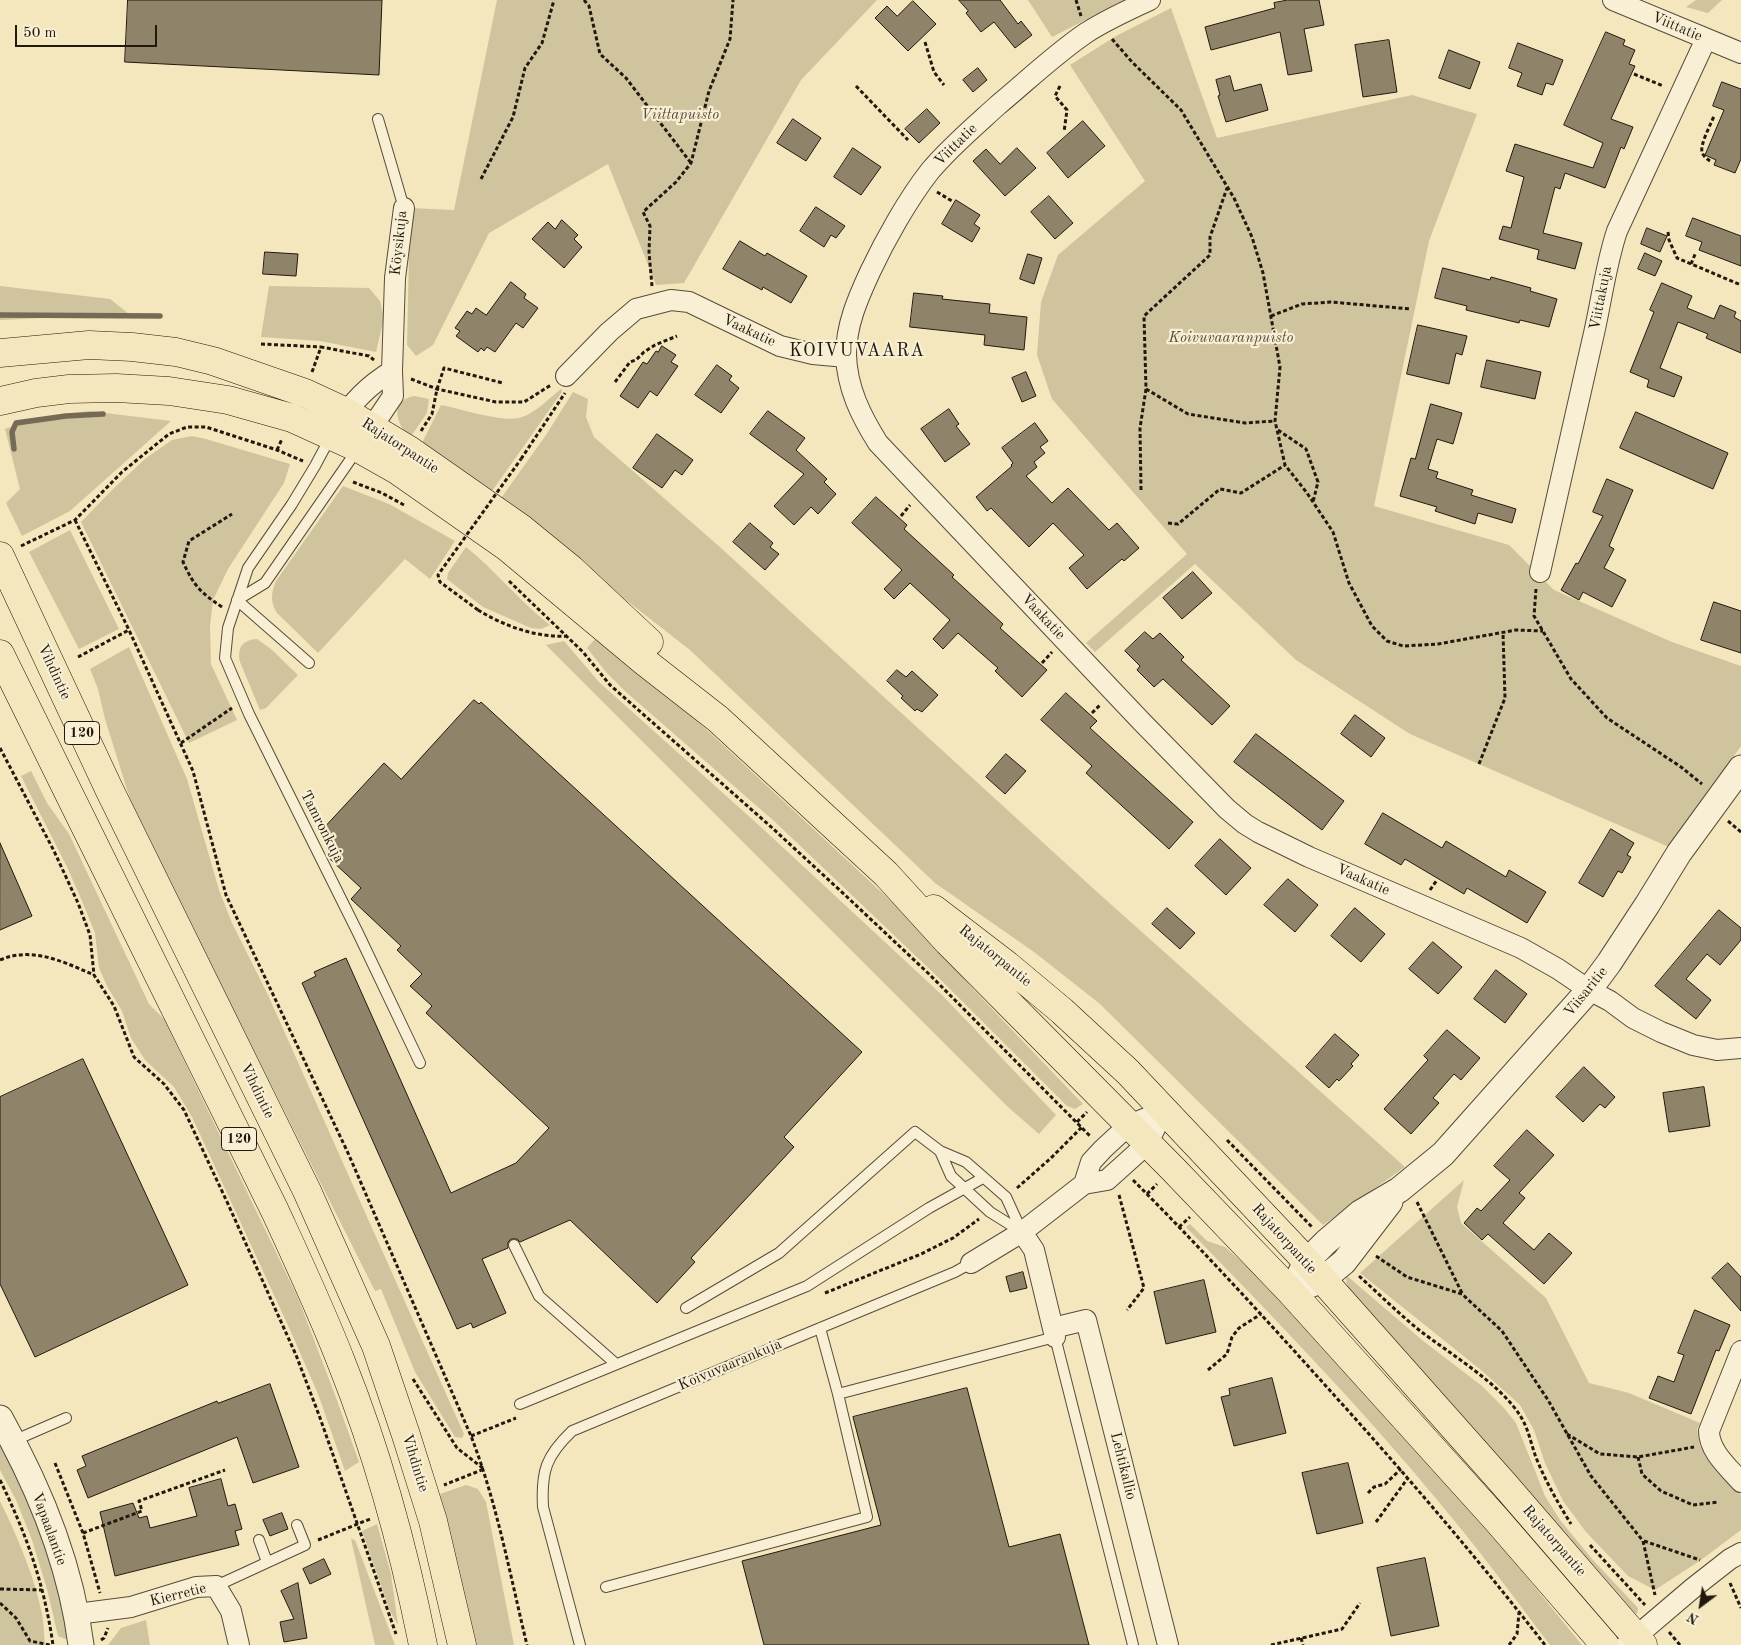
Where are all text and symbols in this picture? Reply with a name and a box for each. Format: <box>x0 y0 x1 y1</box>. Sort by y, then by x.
street label: Viittatie <box>1649 8 1705 46</box>
scale bar <box>18 15 160 47</box>
text: 50 m <box>23 26 57 41</box>
park label: Viittapuisto <box>641 106 719 124</box>
street label: Viittatie <box>931 120 981 170</box>
street label: Köysikuja <box>387 210 411 276</box>
street label: Viittakuja <box>1586 264 1616 332</box>
street label: Vaakatie <box>720 311 778 351</box>
park label: Koivuvaaranpuisto <box>1169 329 1293 347</box>
district label: KOIVUVAARA <box>788 340 926 362</box>
street label: Rajatorpantie <box>358 414 442 478</box>
street label: Vaakatie <box>1017 590 1069 644</box>
street label: Vihdintie <box>33 641 75 703</box>
road number: 120 <box>64 721 100 744</box>
street label: Tamronkuja <box>296 788 348 866</box>
street label: Vaakatie <box>1333 860 1393 900</box>
street label: Rajatorpantie <box>955 921 1035 991</box>
street label: Viisaritie <box>1560 963 1612 1021</box>
street label: Vihdintie <box>236 1060 278 1122</box>
road number: 120 <box>222 1128 256 1150</box>
street label: Rajatorpantie <box>1248 1200 1320 1278</box>
street label: Koivuvaarankuja <box>676 1335 784 1395</box>
street label: Lehtikallio <box>1106 1430 1140 1502</box>
street label: Vihdintie <box>398 1432 432 1494</box>
street label: Vapaalantie <box>28 1490 70 1568</box>
street label: Rajatorpantie <box>1518 1502 1590 1580</box>
street label: Kierretie <box>148 1579 208 1611</box>
north arrow <box>1676 1580 1726 1630</box>
text: N <box>1685 1609 1701 1627</box>

